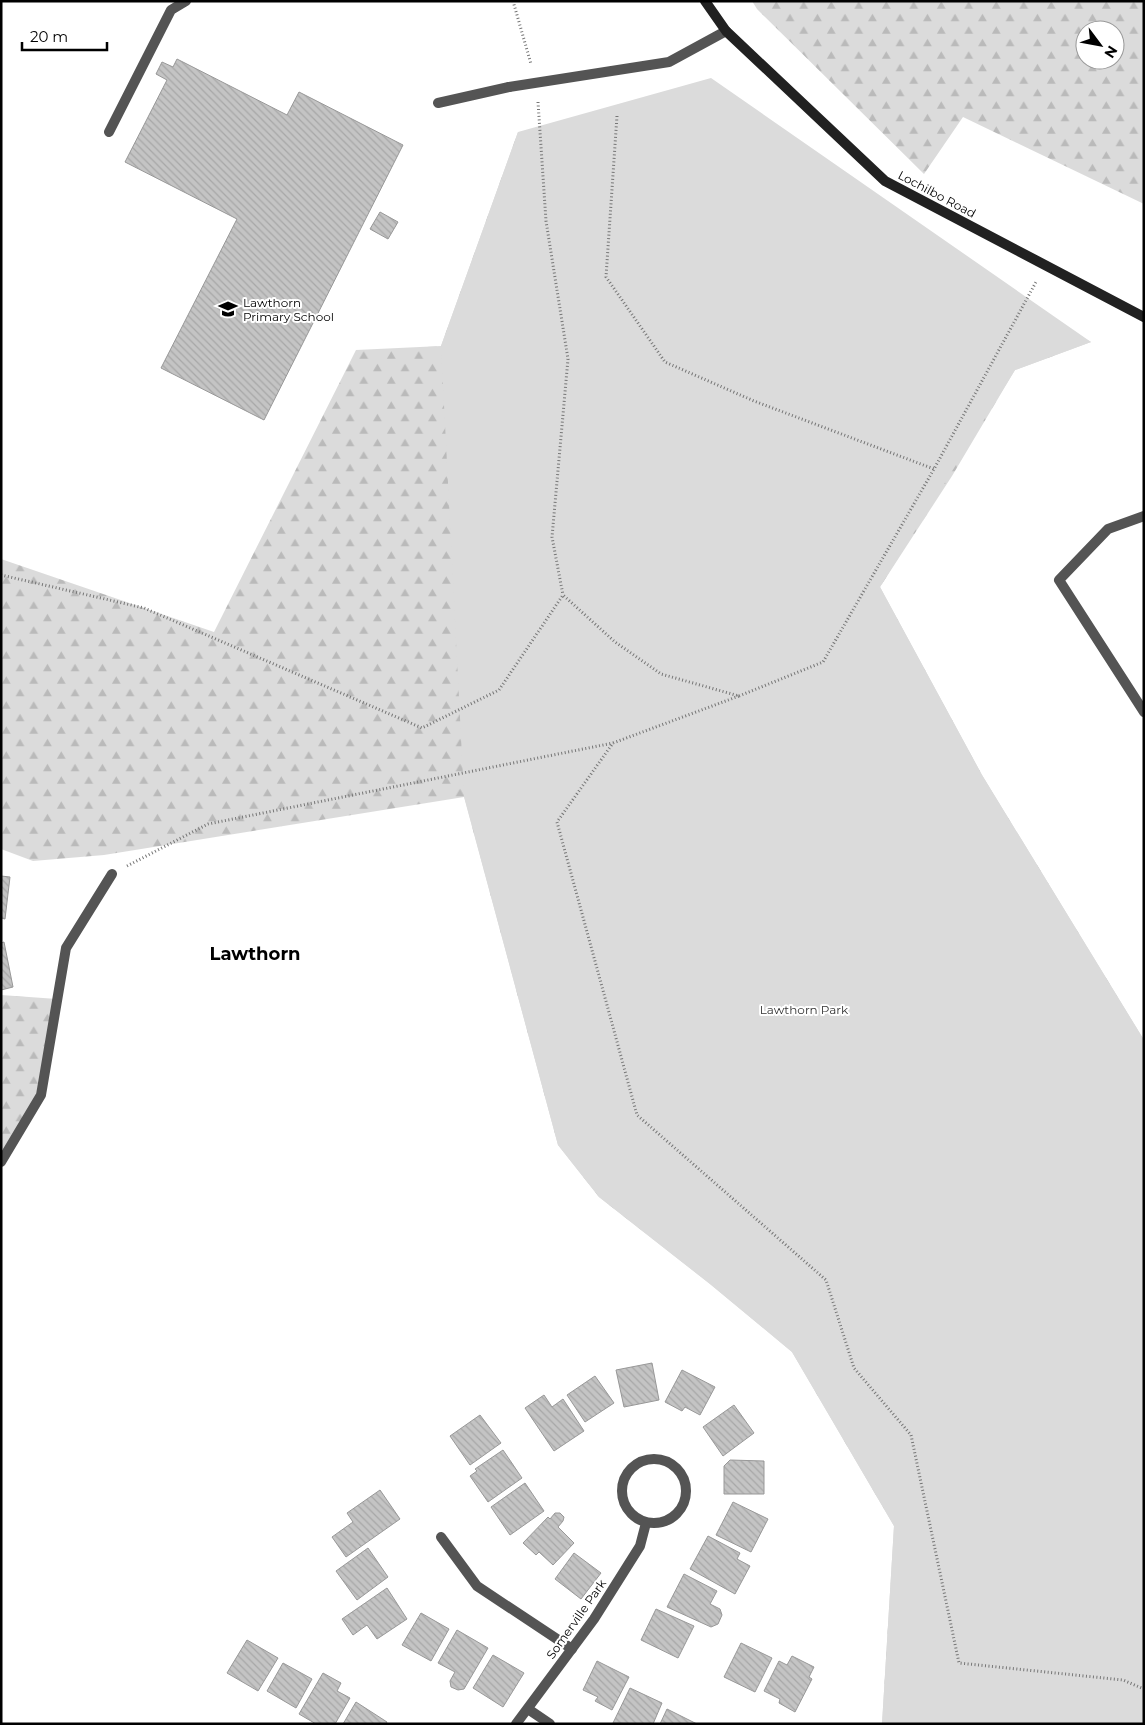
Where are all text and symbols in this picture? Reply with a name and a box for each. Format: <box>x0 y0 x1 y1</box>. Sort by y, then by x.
scale bar <box>22 20 108 52</box>
north arrow <box>1075 20 1125 70</box>
text: 20 m <box>30 27 68 46</box>
text: N <box>1100 42 1122 61</box>
street label: Lochilbo Road <box>896 167 978 221</box>
place label: Lawthorn Primary School <box>243 295 334 324</box>
school or university icon: Lawthorn Primary School <box>217 298 239 320</box>
district label: Lawthorn <box>209 943 301 965</box>
park label: Lawthorn Park <box>760 1002 849 1017</box>
street label: Somerville Park <box>543 1576 610 1662</box>

